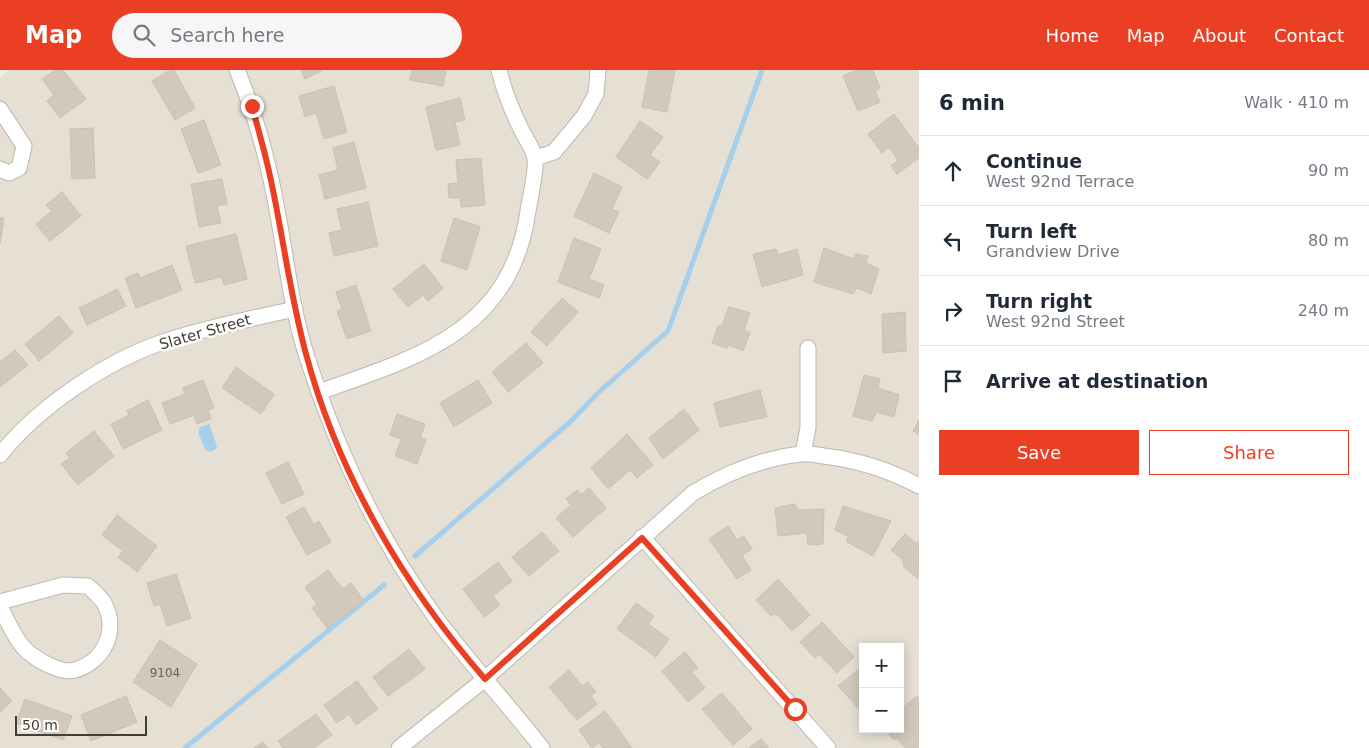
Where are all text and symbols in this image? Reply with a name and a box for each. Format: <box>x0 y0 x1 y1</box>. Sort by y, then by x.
search box <box>112 13 462 58</box>
text: Map <box>25 21 82 49</box>
icon: search <box>130 21 158 49</box>
text: Search here <box>170 24 284 46</box>
text: Home <box>1046 25 1099 46</box>
text: Map <box>1127 25 1165 46</box>
text: About <box>1193 25 1246 46</box>
text: Contact <box>1274 25 1344 46</box>
text: 6 min <box>939 91 1005 115</box>
text: Walk · 410 m <box>1244 93 1349 112</box>
route end <box>241 95 264 118</box>
text: Continue <box>986 150 1082 172</box>
icon: ahead <box>939 157 967 185</box>
text: 90 m <box>1308 161 1349 180</box>
text: West 92nd Terrace <box>986 172 1134 191</box>
text: Turn left <box>986 220 1077 242</box>
icon: left <box>939 227 967 255</box>
text: 80 m <box>1308 231 1349 250</box>
text: Grandview Drive <box>986 242 1120 261</box>
text: Turn right <box>986 290 1092 312</box>
icon: right <box>939 297 967 325</box>
text: 240 m <box>1298 301 1349 320</box>
street label: Slater Street <box>157 310 253 354</box>
text: West 92nd Street <box>986 312 1125 331</box>
icon: arrive <box>939 367 967 395</box>
text: Arrive at destination <box>986 370 1208 392</box>
button: Save <box>939 430 1139 475</box>
button: Share <box>1149 430 1349 475</box>
map controls <box>859 643 904 733</box>
button: + <box>859 643 904 688</box>
house number: 9104 <box>150 666 180 680</box>
button: − <box>859 688 904 733</box>
route start <box>784 698 807 721</box>
scale bar <box>15 713 148 736</box>
text: 50 m <box>22 717 58 733</box>

